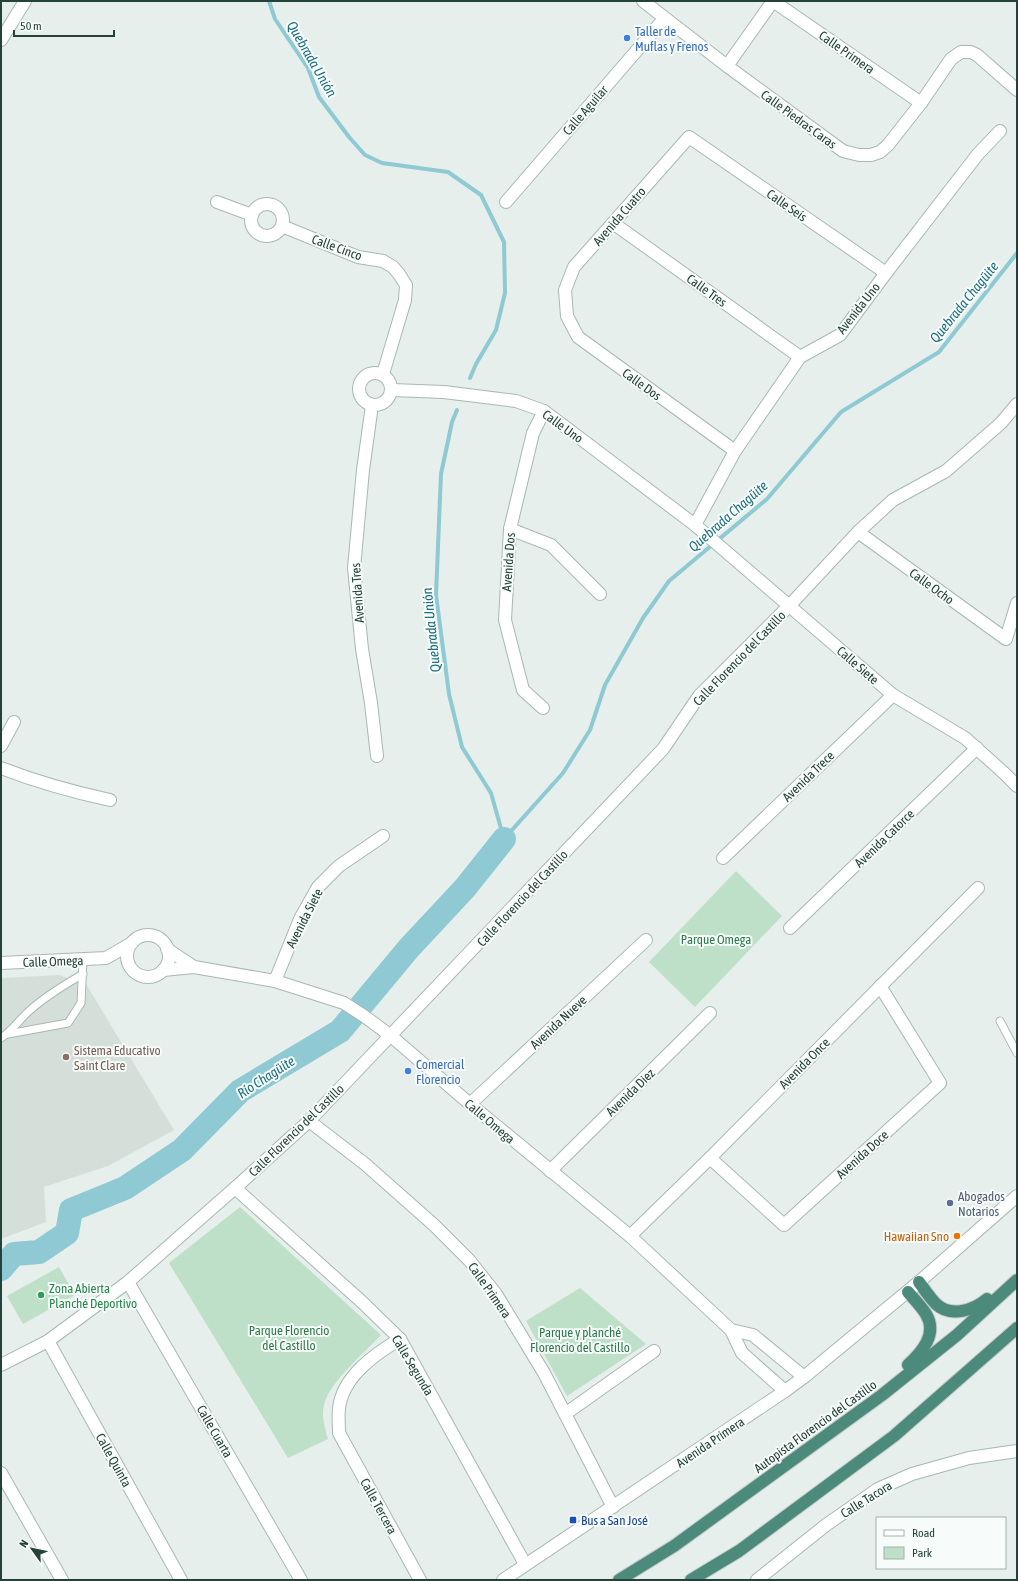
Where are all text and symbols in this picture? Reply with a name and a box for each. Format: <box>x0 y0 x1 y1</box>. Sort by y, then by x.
scale bar <box>14 12 114 38</box>
water label: Quebrada Unión <box>284 18 340 100</box>
text: 50 m <box>20 19 42 33</box>
place label: Taller de Muflas y Frenos <box>635 24 709 54</box>
street label: Calle Primera <box>816 28 877 77</box>
marker: Taller de Muflas y Frenos <box>622 33 632 43</box>
street label: Calle Aguilar <box>560 82 611 138</box>
street label: Calle Piedras Caras <box>758 87 840 152</box>
street label: Avenida Cuatro <box>590 184 649 249</box>
street label: Calle Seís <box>764 186 810 225</box>
street label: Calle Cinco <box>310 231 364 263</box>
water label: Quebrada Chagüite <box>926 258 1002 346</box>
street label: Calle Tres <box>684 271 730 310</box>
street label: Avenida Uno <box>834 280 883 337</box>
street label: Calle Dos <box>619 365 664 404</box>
street label: Calle Uno <box>540 407 586 446</box>
water label: Quebrada Chagüite <box>685 477 771 555</box>
street label: Avenida Dos <box>499 532 518 592</box>
street label: Avenida Tres <box>348 562 367 623</box>
street label: Calle Ocho <box>907 565 957 608</box>
water label: Quebrada Unión <box>419 587 443 673</box>
street label: Calle Florencio del Castillo <box>690 608 789 709</box>
street label: Calle Siete <box>834 643 882 688</box>
street label: Avenida Trece <box>779 748 837 805</box>
street label: Avenida Catorce <box>851 806 917 870</box>
street label: Calle Florencio del Castillo <box>474 847 571 950</box>
street label: Avenida Siete <box>283 886 326 950</box>
park label: Parque Omega <box>681 932 751 947</box>
street label: Calle Omega <box>22 953 84 970</box>
street label: Avenida Nueve <box>527 992 590 1052</box>
street label: Avenida Once <box>776 1035 833 1092</box>
place label: Sistema Educativo Saint Clare <box>74 1043 161 1073</box>
marker: Sistema Educativo Saint Clare <box>61 1052 71 1062</box>
water label: Río Chagüite <box>234 1053 298 1101</box>
place label: Comercial Florencio <box>416 1057 465 1087</box>
street label: Avenida Diez <box>603 1065 658 1119</box>
marker: Comercial Florencio <box>403 1066 413 1076</box>
street label: Calle Florencio del Castillo <box>246 1081 347 1180</box>
street label: Calle Omega <box>462 1096 518 1147</box>
street label: Avenida Doce <box>833 1127 892 1182</box>
place label: Abogados Notarios <box>958 1189 1005 1219</box>
marker: Abogados Notarios <box>945 1198 955 1208</box>
place label: Hawaiian Sno <box>884 1229 949 1244</box>
marker: Hawaiian Sno <box>952 1231 962 1241</box>
street label: Calle Primera <box>465 1260 514 1321</box>
place label: Zona Abierta Planché Deportivo <box>49 1281 137 1311</box>
marker: Zona Abierta Planché Deportivo <box>36 1290 46 1300</box>
park label: Parque Florencio del Castillo <box>249 1323 329 1353</box>
park label: Parque y planché Florencio del Castillo <box>530 1325 630 1355</box>
street label: Calle Segunda <box>389 1332 437 1398</box>
street label: Autopista Florencio del Castillo <box>751 1377 879 1476</box>
street label: Calle Cuarta <box>194 1402 236 1460</box>
street label: Avenida Primera <box>673 1414 747 1471</box>
street label: Calle Quinta <box>93 1431 134 1490</box>
street label: Calle Tercera <box>357 1476 400 1537</box>
street label: Calle Tacora <box>838 1478 895 1521</box>
place label: Bus a San José <box>581 1513 648 1528</box>
marker: Bus a San José <box>568 1515 578 1525</box>
legend <box>876 1517 1006 1569</box>
text: Road <box>912 1526 935 1540</box>
north arrow <box>12 1529 52 1569</box>
text: N <box>17 1538 30 1550</box>
text: Park <box>912 1546 933 1560</box>

